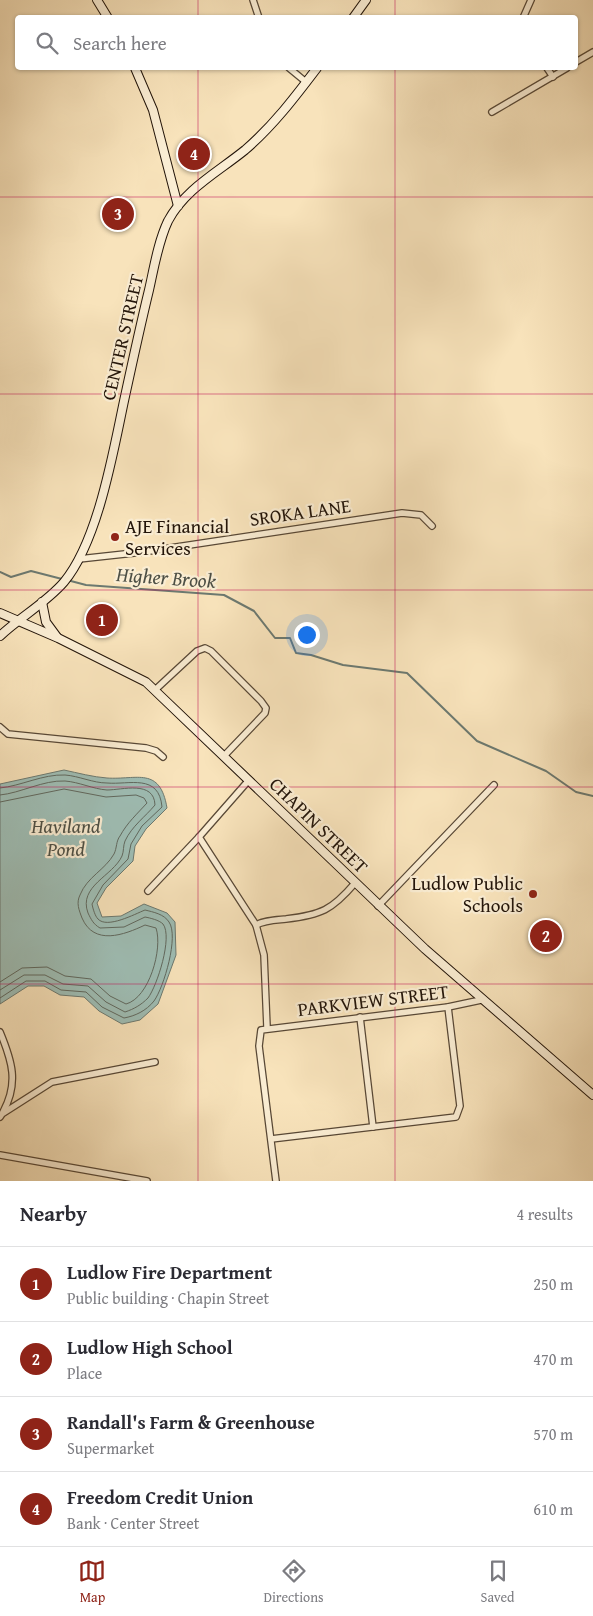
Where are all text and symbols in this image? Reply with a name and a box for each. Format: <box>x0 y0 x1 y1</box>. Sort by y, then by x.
search box <box>15 15 578 70</box>
icon: search <box>33 29 61 57</box>
text: Search here <box>73 29 167 57</box>
pin: 4 <box>178 135 210 173</box>
pin: 3 <box>102 195 134 233</box>
street label: CENTER STREET <box>94 271 150 403</box>
street label: SROKA LANE <box>248 491 353 533</box>
place label: AJE Financial Services <box>125 512 229 562</box>
marker: AJE Financial Services <box>109 531 121 543</box>
water label: Higher Brook <box>114 559 218 595</box>
pin: 1 <box>86 601 118 639</box>
your location <box>294 622 320 648</box>
street label: CHAPIN STREET <box>263 771 375 880</box>
water label: Haviland Pond <box>30 811 101 863</box>
place label: Ludlow Public Schools <box>411 869 523 919</box>
marker: Ludlow Public Schools <box>527 888 539 900</box>
pin: 2 <box>530 917 562 955</box>
street label: PARKVIEW STREET <box>296 977 450 1023</box>
text: Nearby <box>20 1198 87 1229</box>
text: 4 results <box>516 1202 573 1226</box>
text: Ludlow Fire Department <box>67 1258 272 1286</box>
text: 1 <box>32 1272 40 1296</box>
text: 250 m <box>533 1272 573 1296</box>
text: Public building · Chapin Street <box>67 1286 269 1310</box>
text: Ludlow High School <box>67 1333 233 1361</box>
text: 2 <box>32 1347 40 1371</box>
text: 470 m <box>533 1347 573 1371</box>
text: Place <box>67 1361 102 1385</box>
text: Randall's Farm & Greenhouse <box>67 1408 315 1436</box>
text: 3 <box>32 1422 40 1446</box>
text: 570 m <box>533 1422 573 1446</box>
text: Supermarket <box>67 1436 154 1460</box>
text: Freedom Credit Union <box>67 1483 253 1511</box>
text: 4 <box>32 1497 40 1521</box>
text: 610 m <box>533 1497 573 1521</box>
text: Bank · Center Street <box>67 1511 199 1535</box>
tab: Map <box>78 1557 106 1607</box>
tab: Directions <box>263 1557 324 1607</box>
tab: Saved <box>481 1557 515 1607</box>

